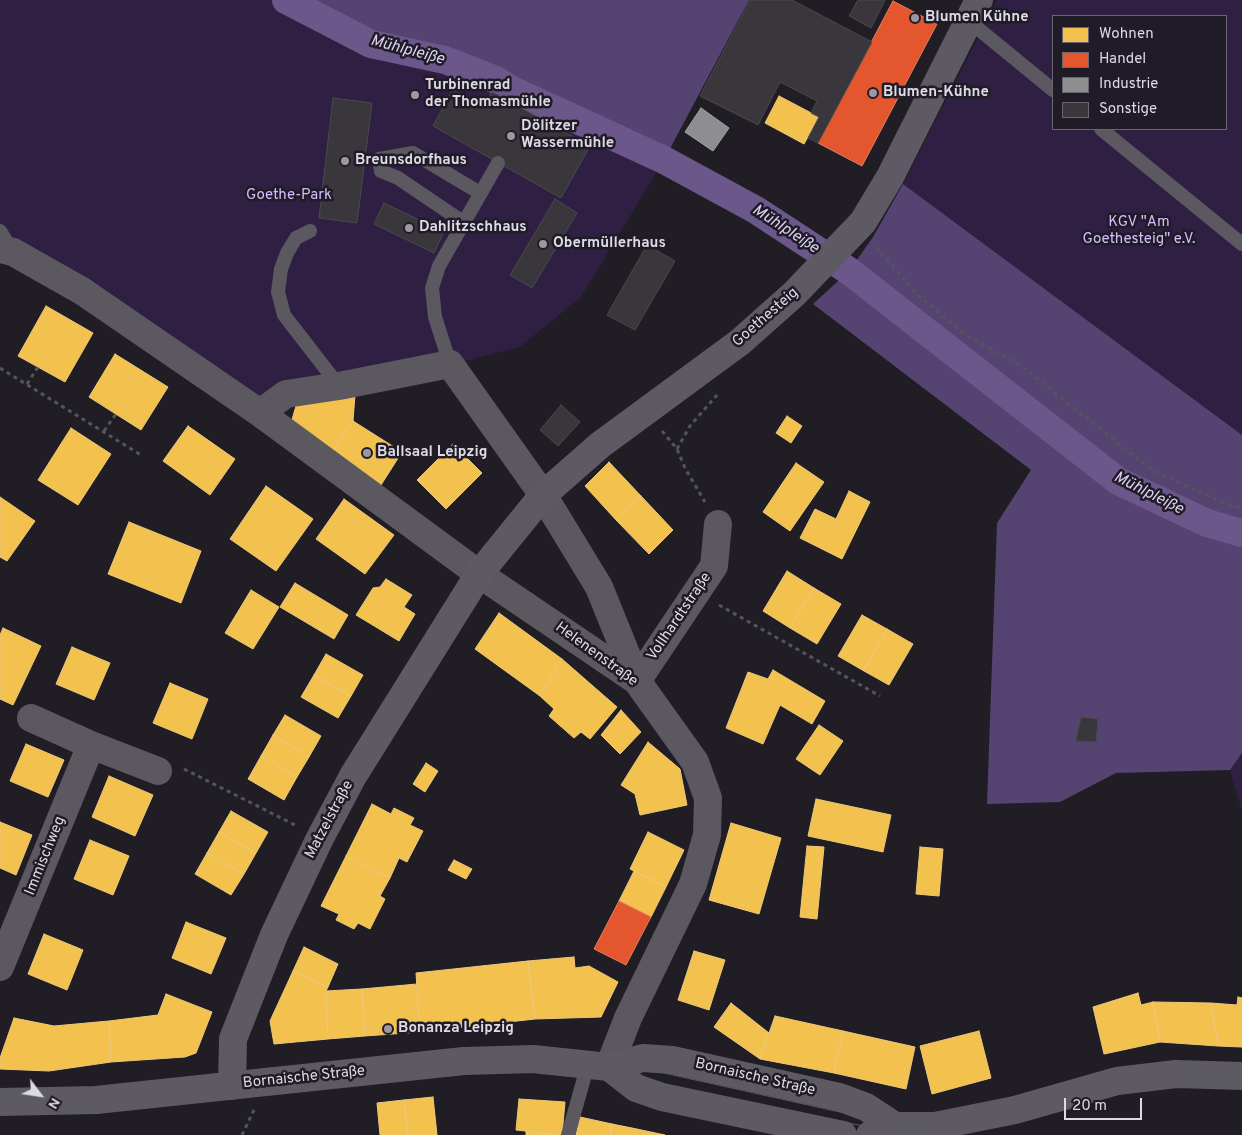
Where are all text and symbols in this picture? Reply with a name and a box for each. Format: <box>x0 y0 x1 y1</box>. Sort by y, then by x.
place label: Blumen Kühne <box>925 9 1029 27</box>
marker: Blumen Kühne <box>909 12 921 24</box>
legend <box>1052 15 1227 130</box>
text: Wohnen <box>1099 25 1154 44</box>
water label: Mühlpleiße <box>368 32 446 70</box>
text: Handel <box>1099 50 1146 69</box>
text: Industrie <box>1099 75 1158 94</box>
place label: Turbinenrad der Thomasmühle <box>425 77 551 112</box>
place label: Blumen-Kühne <box>883 84 989 102</box>
marker: Blumen-Kühne <box>867 87 879 99</box>
marker: Turbinenrad der Thomasmühle <box>409 89 421 101</box>
text: Sonstige <box>1099 100 1157 119</box>
place label: Dölitzer Wassermühle <box>521 118 614 153</box>
marker: Dölitzer Wassermühle <box>505 130 517 142</box>
place label: Breunsdorfhaus <box>355 152 467 170</box>
marker: Breunsdorfhaus <box>339 155 351 167</box>
park label: Goethe-Park <box>246 187 332 205</box>
water label: Mühlpleiße <box>748 201 822 259</box>
park label: KGV "Am Goethesteig" e.V. <box>1083 214 1195 249</box>
place label: Dahlitzschhaus <box>419 219 527 237</box>
marker: Dahlitzschhaus <box>403 222 415 234</box>
place label: Obermüllerhaus <box>553 235 666 253</box>
marker: Obermüllerhaus <box>537 238 549 250</box>
street label: Goethesteig <box>729 284 803 352</box>
place label: Ballsaal Leipzig <box>377 444 487 462</box>
marker: Ballsaal Leipzig <box>361 447 373 459</box>
water label: Mühlpleiße <box>1110 468 1186 520</box>
street label: Vollhardtstraße <box>644 570 716 664</box>
street label: Helenenstraße <box>551 619 641 691</box>
street label: Matzelstraße <box>302 778 358 862</box>
street label: Immischweg <box>22 814 70 898</box>
place label: Bonanza Leipzig <box>398 1020 514 1038</box>
marker: Bonanza Leipzig <box>382 1023 394 1035</box>
street label: Bornaische Straße <box>693 1055 817 1101</box>
street label: Bornaische Straße <box>242 1063 366 1093</box>
north arrow <box>15 1070 65 1120</box>
scale bar <box>1067 1088 1144 1120</box>
text: N <box>43 1094 63 1112</box>
text: 20 m <box>1072 1097 1107 1116</box>

